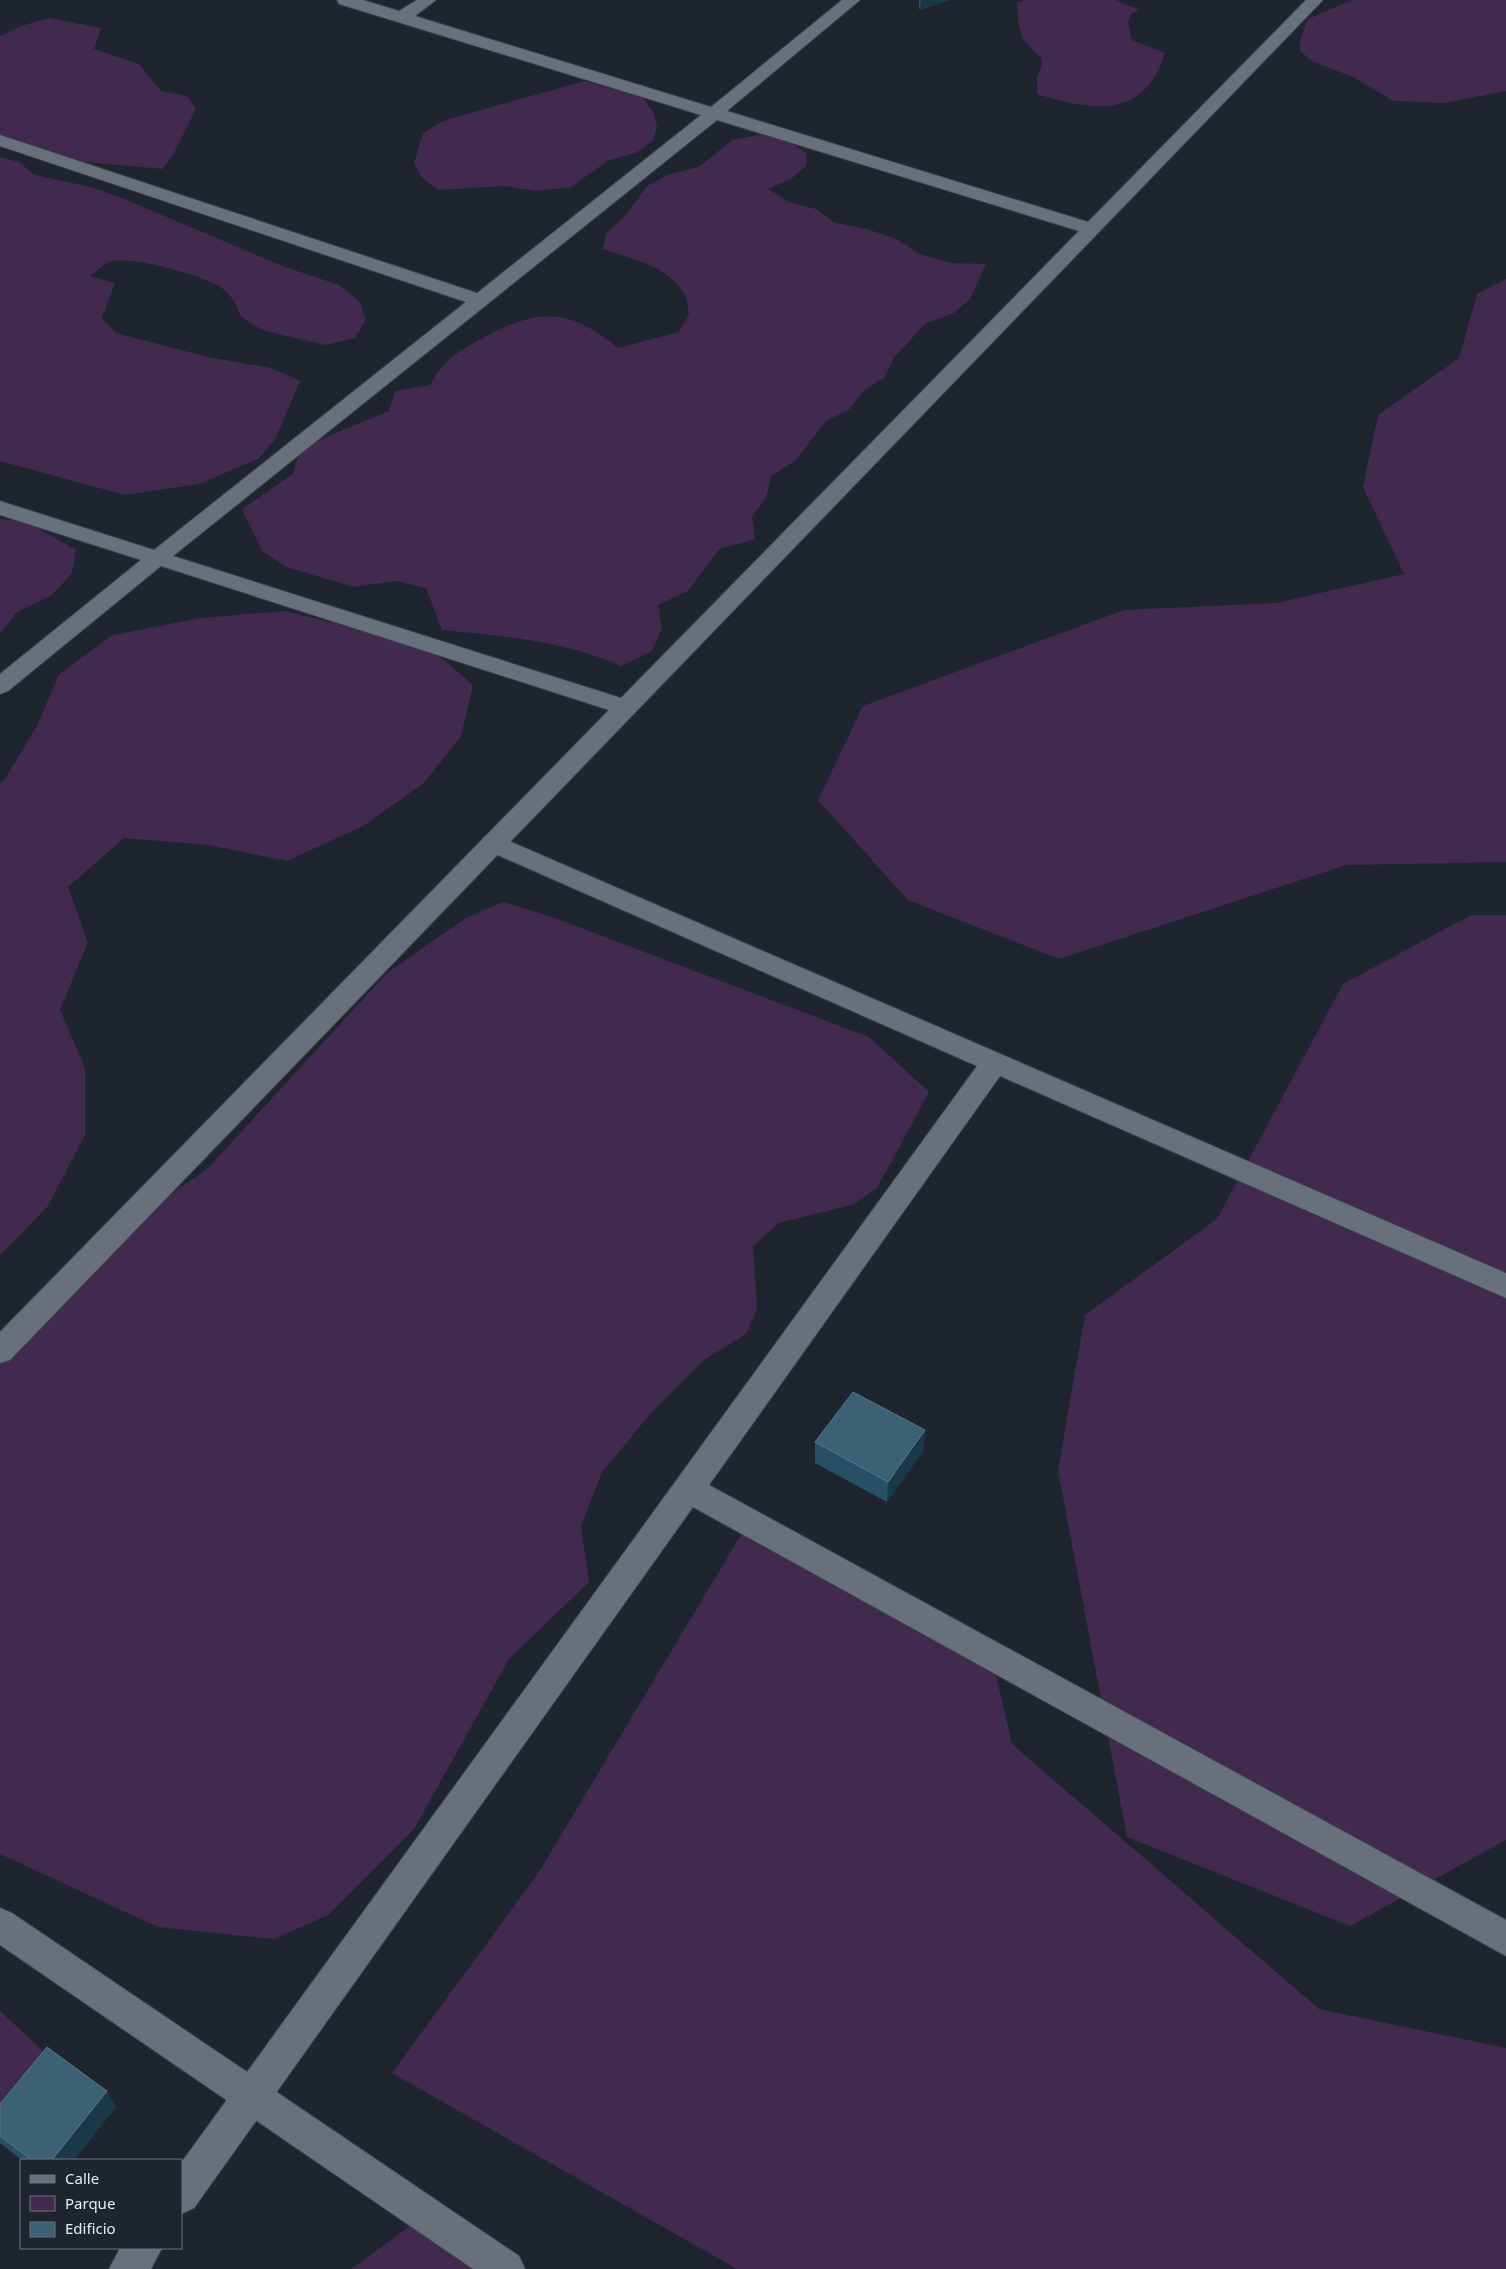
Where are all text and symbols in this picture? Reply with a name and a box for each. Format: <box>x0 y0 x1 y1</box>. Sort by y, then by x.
legend <box>20 2159 182 2249</box>
text: Calle <box>65 2168 99 2188</box>
text: Parque <box>65 2193 115 2213</box>
text: Edificio <box>65 2218 116 2238</box>

